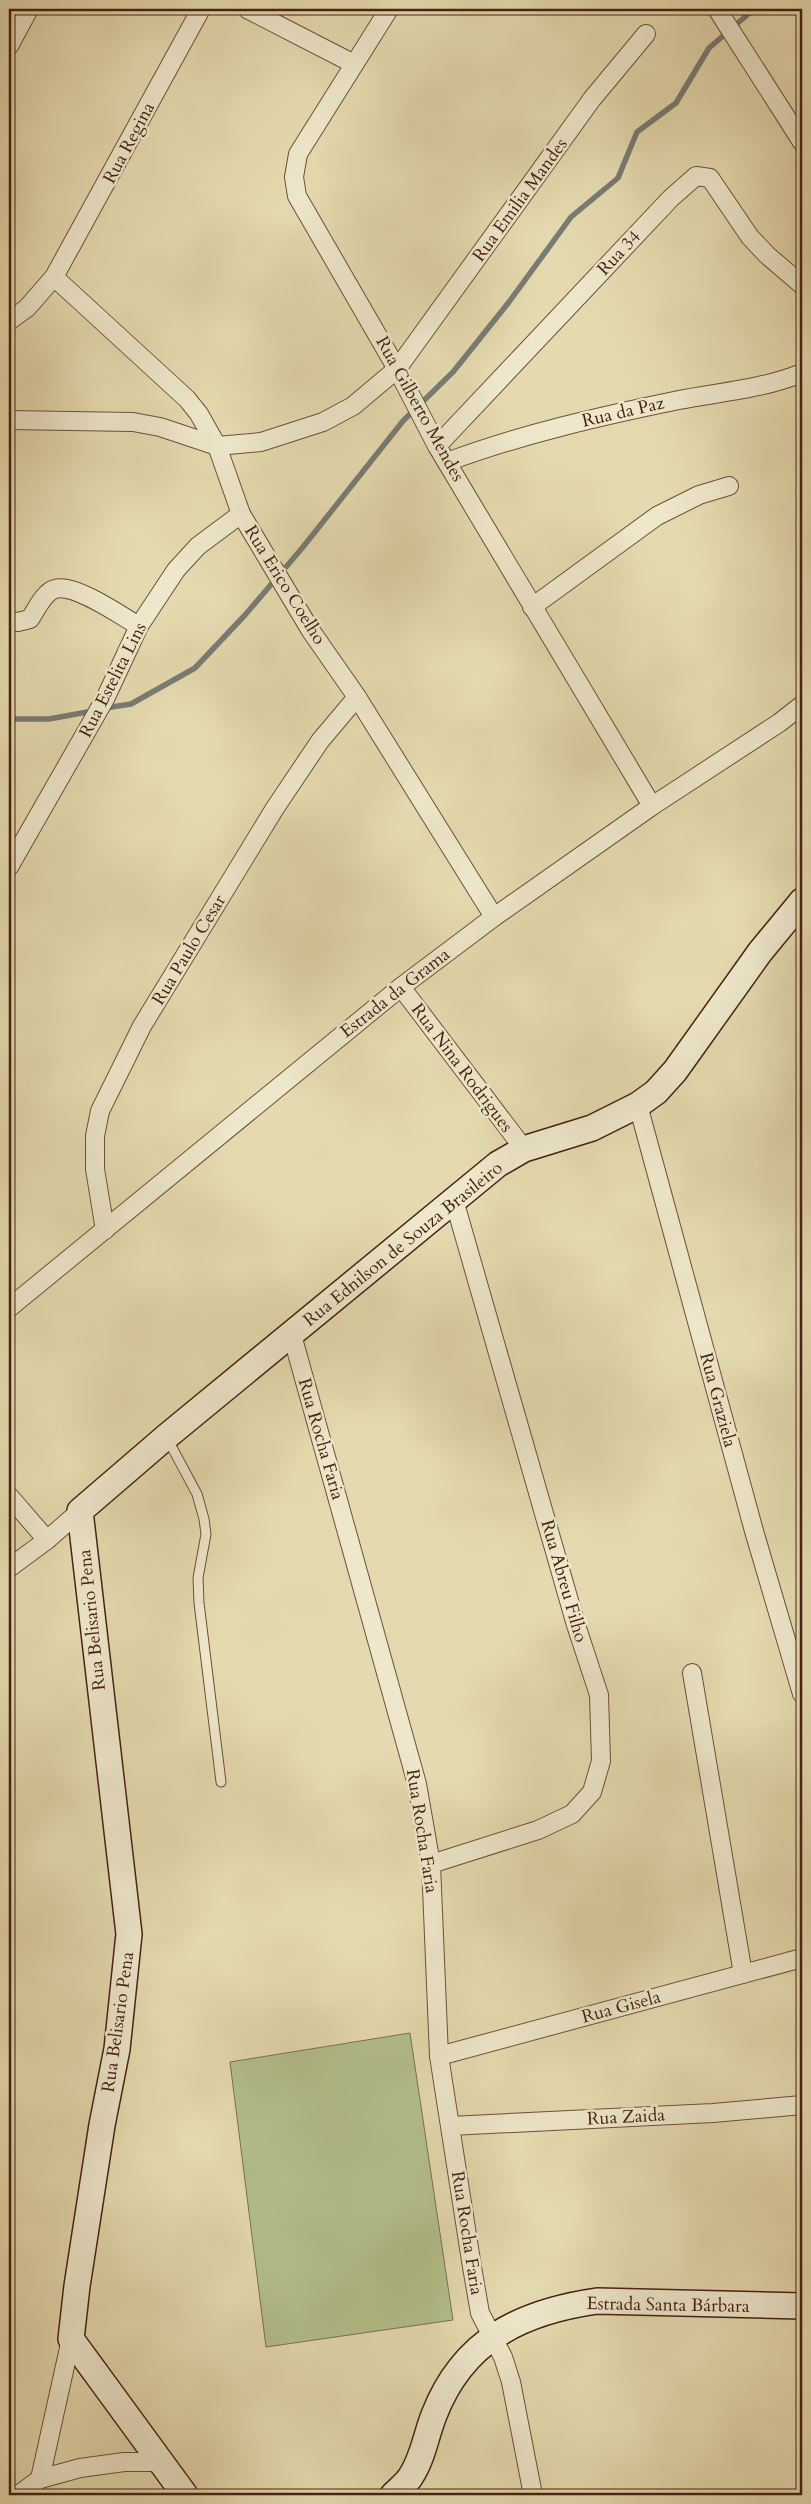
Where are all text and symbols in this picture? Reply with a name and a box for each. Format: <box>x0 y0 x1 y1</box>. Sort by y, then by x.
street label: Rua Regina <box>97 98 161 188</box>
street label: Rua Emilia Mandes <box>467 133 573 267</box>
street label: Rua 34 <box>592 225 646 281</box>
street label: Rua Gilberto Mendes <box>370 332 470 486</box>
street label: Rua da Paz <box>579 390 667 434</box>
street label: Rua Erico Coelho <box>238 521 332 650</box>
street label: Rua Estelita Lins <box>73 618 153 742</box>
street label: Rua Paulo Cesar <box>146 890 232 1010</box>
street label: Estrada da Grama <box>335 942 455 1044</box>
street label: Rua Nina Rodrigues <box>405 998 519 1138</box>
street label: Rua Ednilson de Souza Brasileiro <box>298 1155 508 1332</box>
street label: Rua Graziela <box>693 1350 743 1450</box>
street label: Rua Rocha Faria <box>292 1375 350 1503</box>
street label: Rua Abreu Filho <box>535 1517 594 1645</box>
street label: Rua Belisario Pena <box>72 1548 112 1692</box>
street label: Rua Rocha Faria <box>400 1767 444 1895</box>
street label: Rua Belisario Pena <box>96 1950 140 2094</box>
street label: Rua Gisela <box>579 1984 663 2030</box>
street label: Rua Zaida <box>586 2102 666 2132</box>
street label: Rua Rocha Faria <box>445 2169 489 2297</box>
street label: Estrada Santa Bárbara <box>586 2291 750 2319</box>

